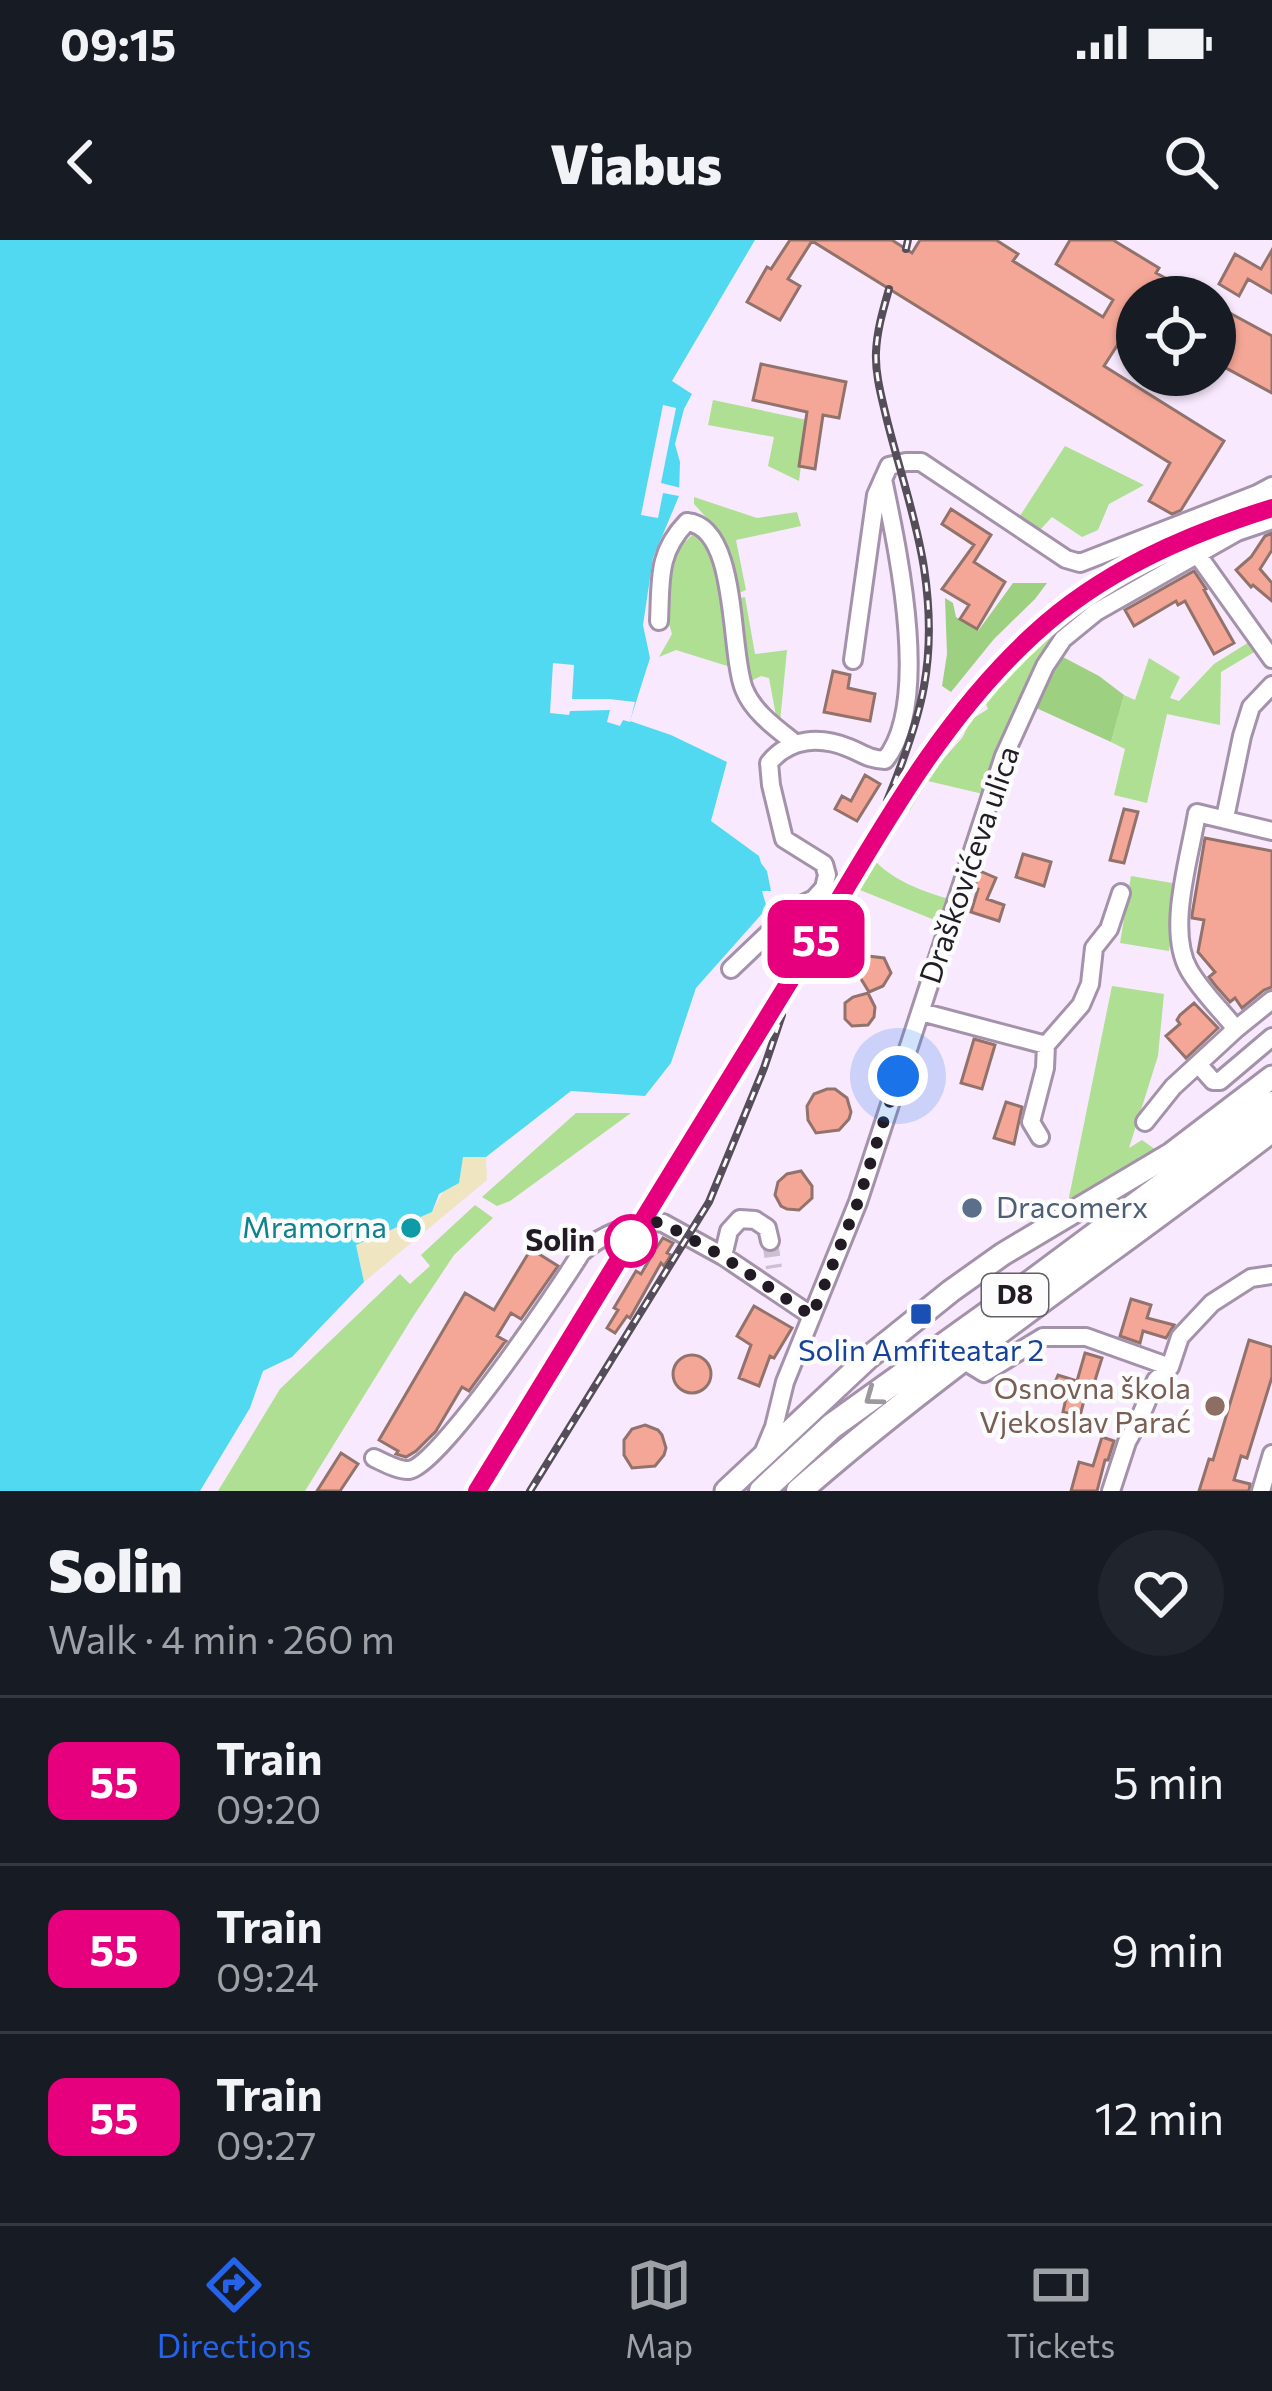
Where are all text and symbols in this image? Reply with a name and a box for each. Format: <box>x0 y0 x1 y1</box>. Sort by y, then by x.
text: 09:15 <box>60 15 176 70</box>
icon: back <box>48 129 114 195</box>
text: Viabus <box>550 129 722 195</box>
icon: search <box>1158 129 1224 195</box>
map controls <box>1116 276 1236 396</box>
button: locate <box>1116 276 1236 396</box>
street label: Draškovićeva ulica <box>910 741 1026 988</box>
line badge: 55 <box>762 900 870 978</box>
text: 55 <box>792 913 840 965</box>
your location <box>868 1046 928 1106</box>
place label: Dracomerx <box>996 1187 1148 1224</box>
marker: Dracomerx <box>959 1195 985 1221</box>
place label: Mramorna <box>242 1207 387 1244</box>
marker: Mramorna <box>398 1215 424 1241</box>
marker: Solin <box>606 1216 656 1266</box>
place label: Solin <box>525 1220 595 1257</box>
road number: D8 <box>982 1274 1048 1316</box>
marker: Solin Amfiteatar 2 <box>908 1301 934 1327</box>
place label: Solin Amfiteatar 2 <box>798 1330 1044 1367</box>
place label: Osnovna škola Vjekoslav Parać <box>979 1368 1191 1439</box>
one-way arrow <box>864 1383 886 1405</box>
marker: Osnovna škola Vjekoslav Parać <box>1202 1393 1228 1419</box>
button: heart <box>1098 1530 1224 1656</box>
text: Solin <box>48 1534 183 1604</box>
text: Walk · 4 min · 260 m <box>48 1614 395 1662</box>
text: Train <box>216 1729 323 1784</box>
text: 5 min <box>1113 1753 1224 1808</box>
text: 55 <box>90 1755 138 1807</box>
text: 09:20 <box>216 1784 321 1832</box>
text: Train <box>216 1897 323 1952</box>
text: 9 min <box>1111 1921 1224 1976</box>
text: 55 <box>90 1923 138 1975</box>
text: 09:24 <box>216 1952 319 2000</box>
text: Train <box>216 2065 323 2120</box>
text: 12 min <box>1095 2089 1224 2144</box>
text: 55 <box>90 2091 138 2143</box>
text: 09:27 <box>216 2120 316 2168</box>
tab: Directions <box>157 2252 312 2365</box>
tab: Map <box>625 2252 693 2365</box>
tab: Tickets <box>1006 2252 1115 2365</box>

